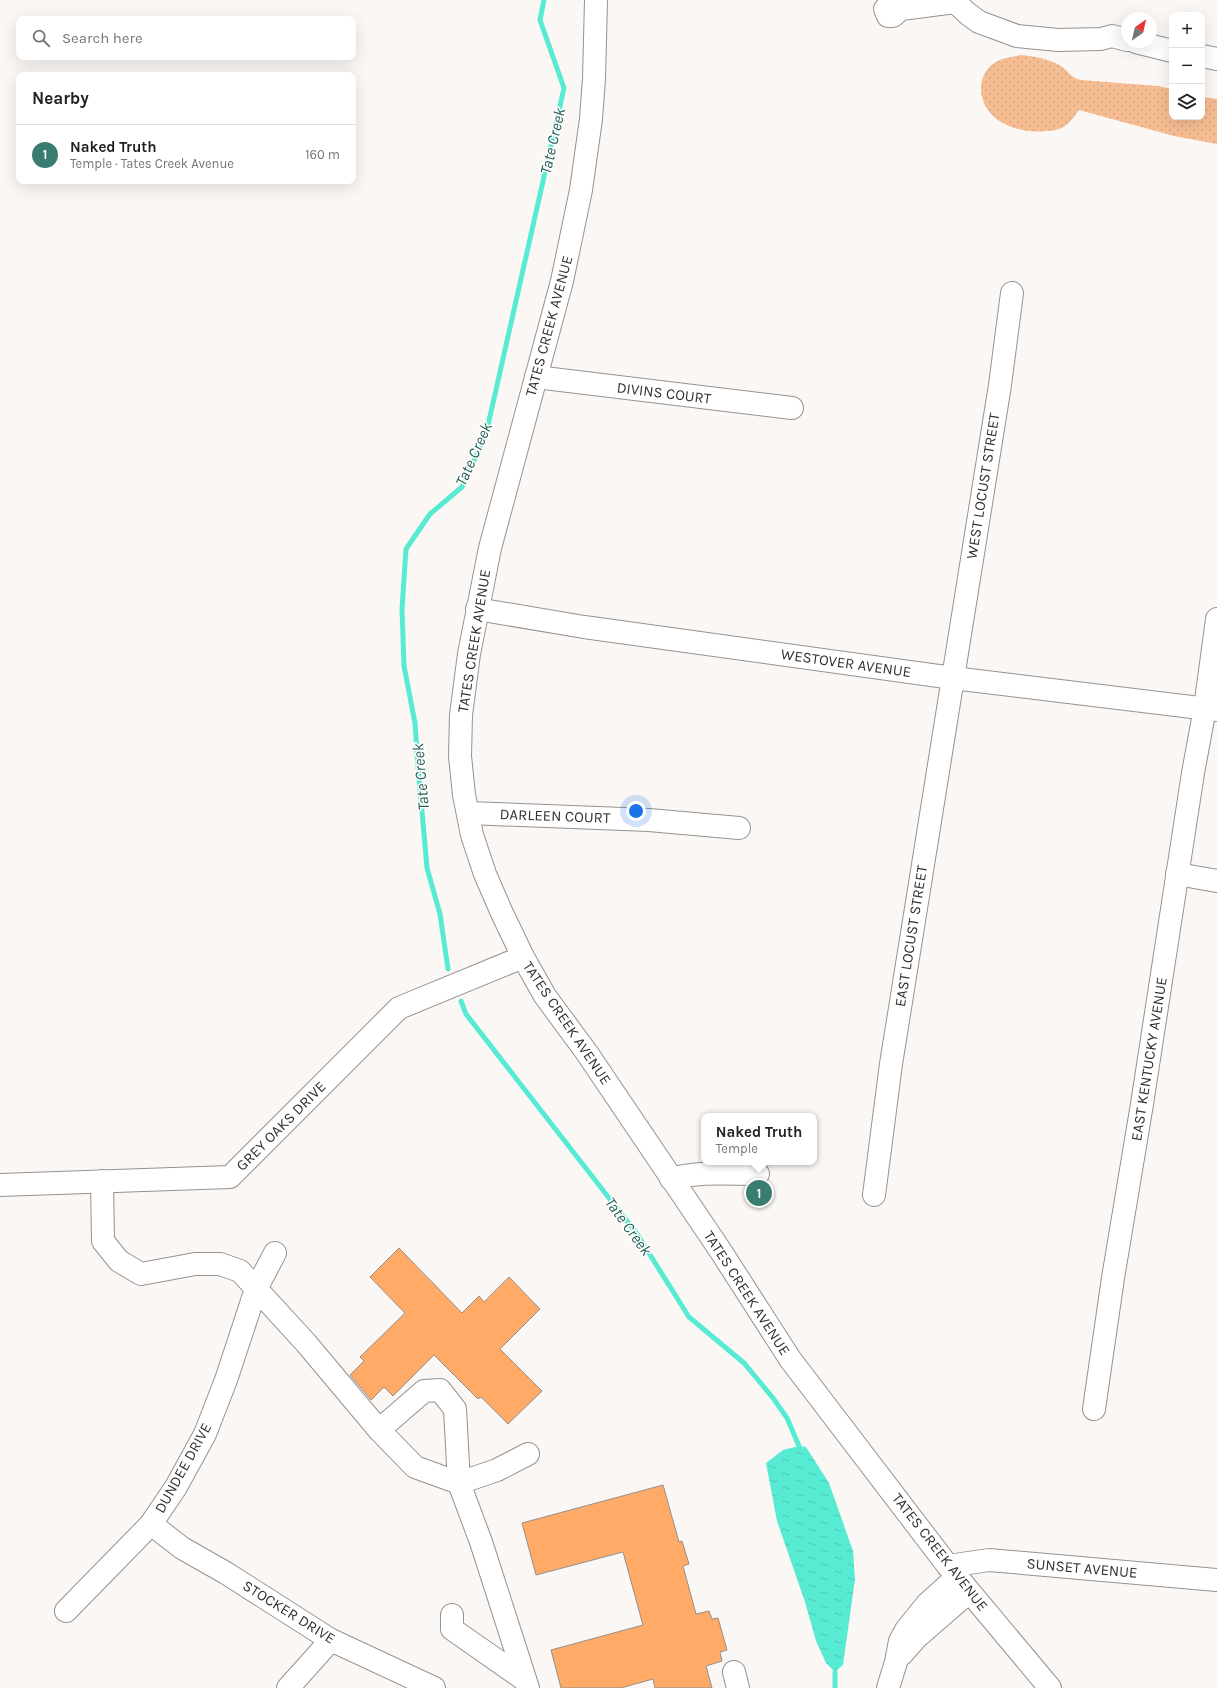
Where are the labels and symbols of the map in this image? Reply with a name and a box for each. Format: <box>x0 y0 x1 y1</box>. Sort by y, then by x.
north arrow <box>1121 12 1157 48</box>
water label: Tate Creek <box>536 105 570 176</box>
street label: TATES CREEK AVENUE <box>522 254 576 398</box>
street label: DIVINS COURT <box>616 378 713 408</box>
street label: WEST LOCUST STREET <box>963 411 1004 560</box>
water label: Tate Creek <box>451 419 496 489</box>
street label: TATES CREEK AVENUE <box>454 568 494 714</box>
street label: WESTOVER AVENUE <box>780 645 912 681</box>
water label: Tate Creek <box>408 742 433 811</box>
your location <box>626 801 646 821</box>
street label: DARLEEN COURT <box>499 805 611 827</box>
street label: EAST LOCUST STREET <box>891 863 931 1008</box>
street label: TATES CREEK AVENUE <box>519 958 615 1088</box>
street label: EAST KENTUCKY AVENUE <box>1127 976 1171 1142</box>
street label: GREY OAKS DRIVE <box>232 1077 330 1175</box>
pin: 1 <box>746 1178 772 1208</box>
water label: Tate Creek <box>601 1193 657 1260</box>
street label: TATES CREEK AVENUE <box>700 1227 794 1359</box>
street label: DUNDEE DRIVE <box>151 1420 215 1516</box>
street label: TATES CREEK AVENUE <box>888 1489 992 1615</box>
street label: SUNSET AVENUE <box>1026 1554 1138 1582</box>
street label: STOCKER DRIVE <box>239 1576 339 1648</box>

